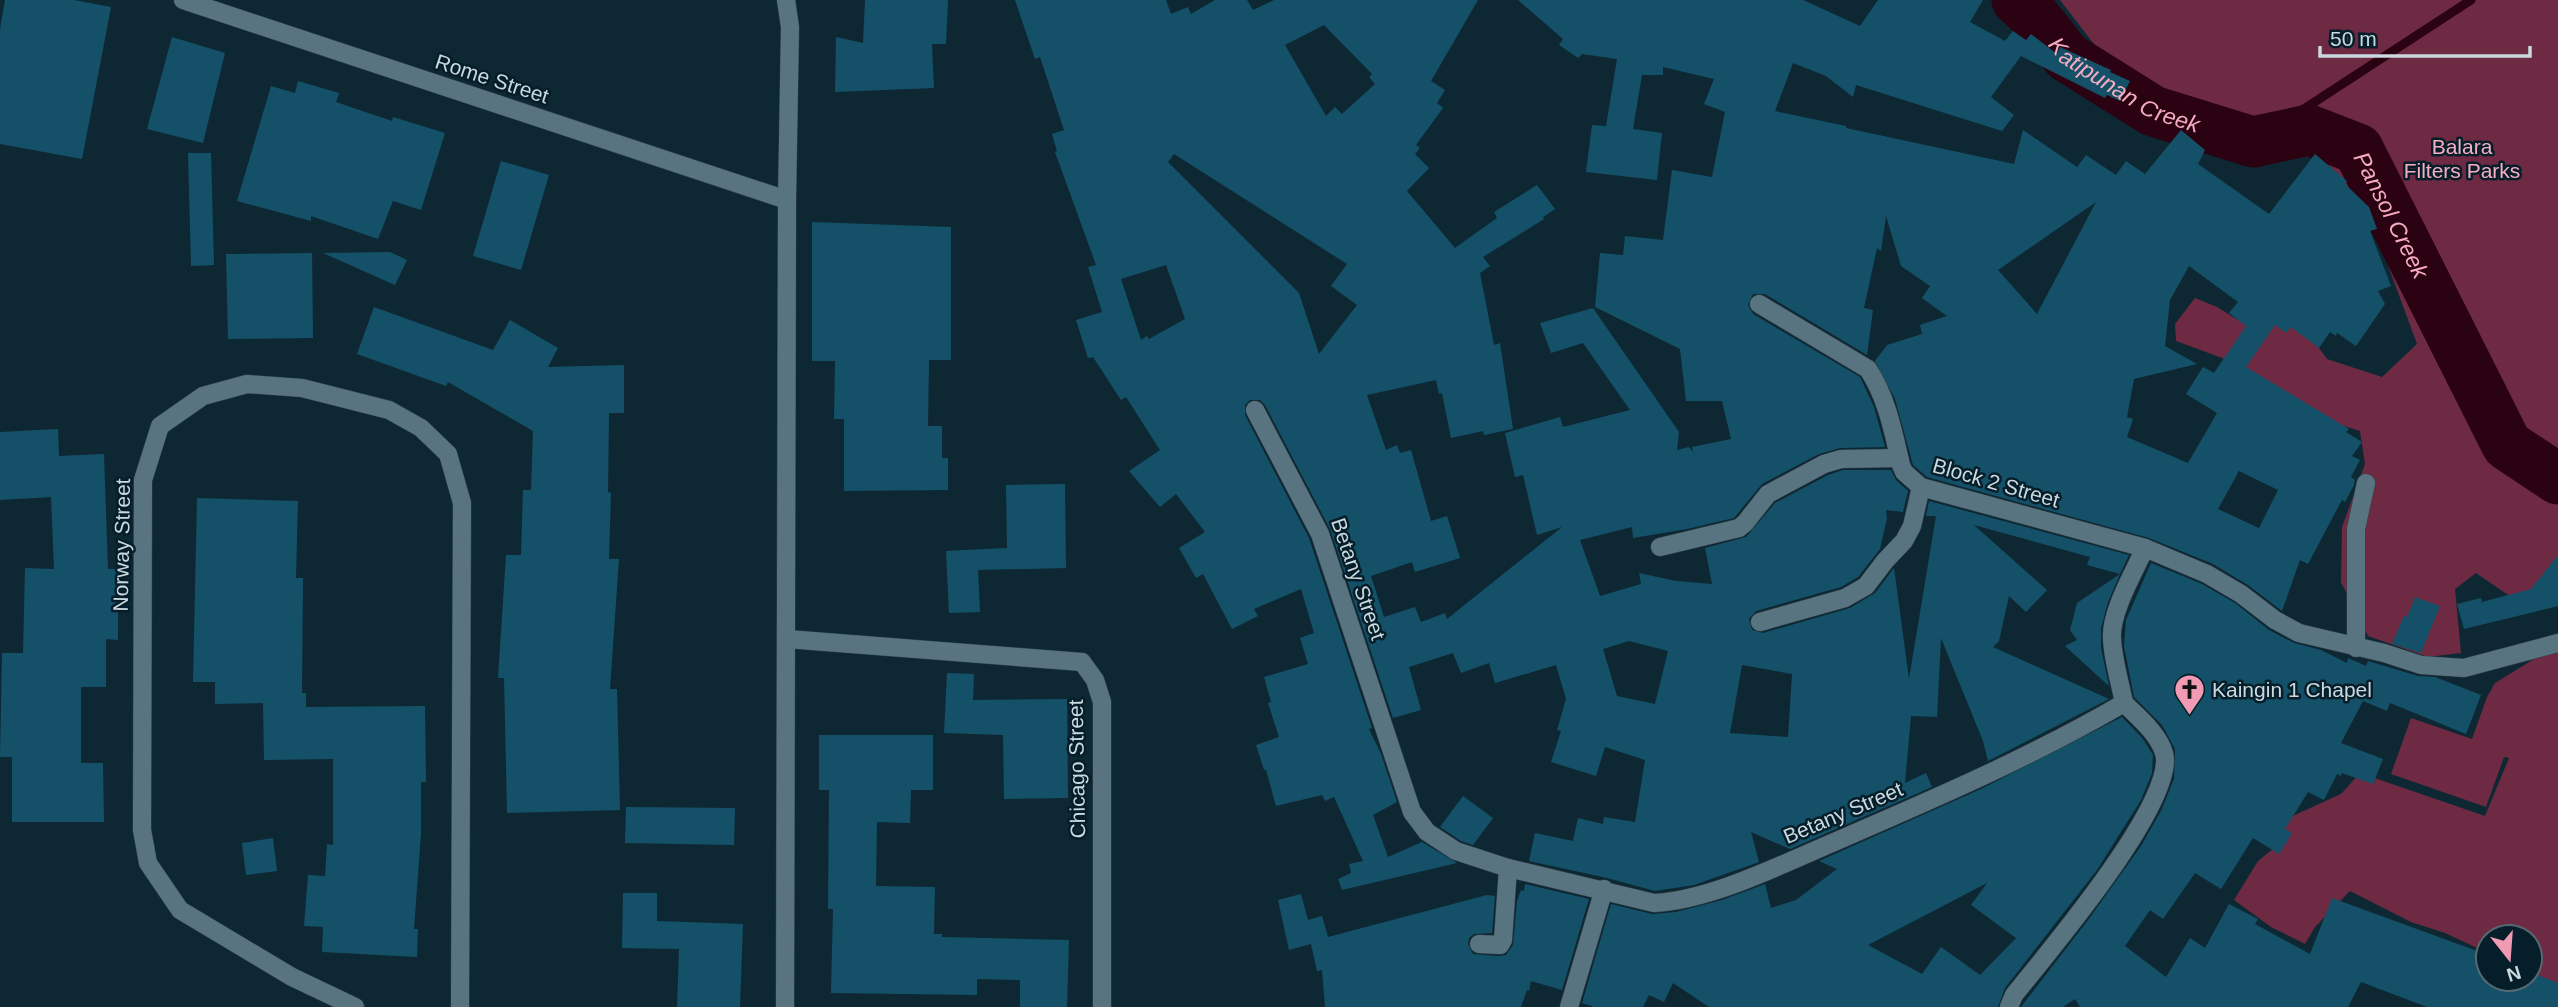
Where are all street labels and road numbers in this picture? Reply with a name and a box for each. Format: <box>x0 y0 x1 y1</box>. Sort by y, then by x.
street label: Rome Street <box>433 49 552 108</box>
street label: Block 2 Street <box>1930 453 2062 512</box>
street label: Norway Street <box>109 478 134 612</box>
street label: Betany Street <box>1327 515 1390 643</box>
street label: Chicago Street <box>1064 699 1089 839</box>
street label: Betany Street <box>1780 777 1906 848</box>

